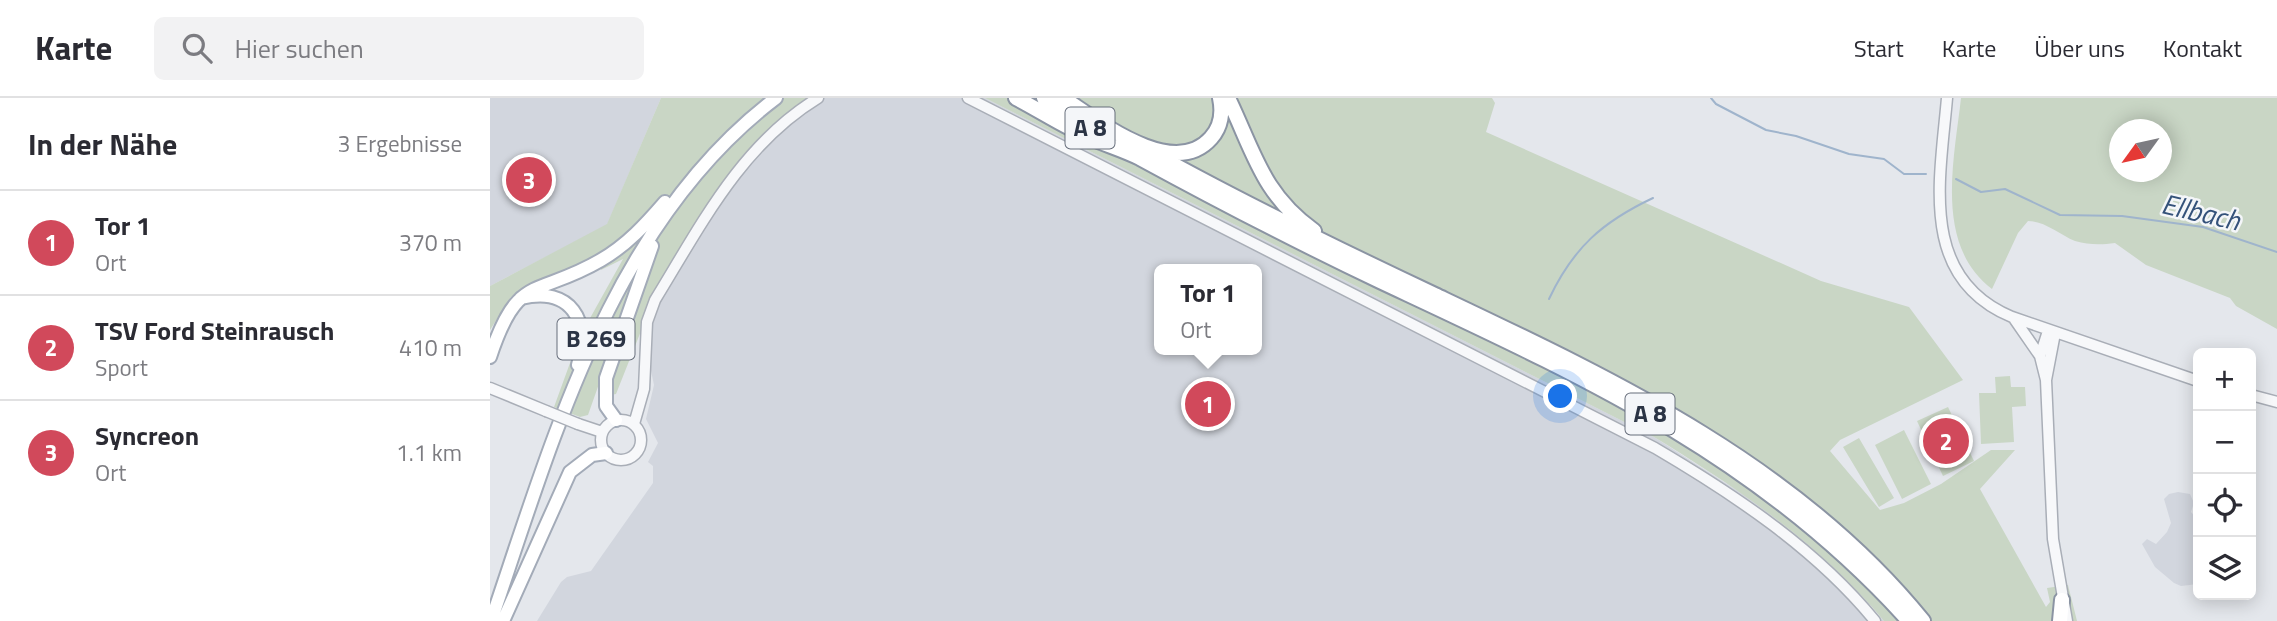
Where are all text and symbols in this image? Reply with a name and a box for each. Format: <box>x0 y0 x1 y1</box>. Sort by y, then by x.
search box <box>154 17 644 80</box>
text: Karte <box>35 23 112 73</box>
icon: search <box>178 29 216 67</box>
text: Hier suchen <box>234 29 364 68</box>
text: Start <box>1854 30 1904 66</box>
text: Karte <box>1942 30 1996 66</box>
text: Über uns <box>2034 30 2125 66</box>
text: Kontakt <box>2163 30 2242 66</box>
road number: A 8 <box>1066 108 1114 148</box>
north arrow <box>2109 119 2172 182</box>
text: In der Nähe <box>28 121 177 167</box>
text: 3 Ergebnisse <box>338 126 462 161</box>
pin: 3 <box>506 154 552 206</box>
water label: Ellbach <box>2158 182 2246 242</box>
text: Tor 1 <box>95 206 151 245</box>
text: 1 <box>45 225 57 260</box>
text: 370 m <box>399 225 462 260</box>
text: Ort <box>95 245 126 280</box>
popup <box>1154 264 1262 355</box>
text: Tor 1 <box>1180 273 1236 312</box>
text: TSV Ford Steinrausch <box>95 311 334 350</box>
text: Ort <box>1180 312 1211 347</box>
road number: B 269 <box>558 319 634 360</box>
text: 2 <box>45 330 57 365</box>
text: 410 m <box>399 330 462 365</box>
map controls <box>2193 348 2256 600</box>
button: + <box>2193 348 2256 411</box>
text: Sport <box>95 350 148 385</box>
pin: 1 <box>1185 378 1231 430</box>
your location <box>1543 379 1577 413</box>
road number: A 8 <box>1626 394 1674 435</box>
button: − <box>2193 411 2256 474</box>
pin: 2 <box>1923 415 1969 467</box>
text: Syncreon <box>95 416 199 455</box>
text: 3 <box>45 435 57 470</box>
text: 1.1 km <box>396 435 462 470</box>
text: Ort <box>95 455 126 490</box>
button: locate <box>2193 474 2256 537</box>
button: layers <box>2193 537 2256 600</box>

